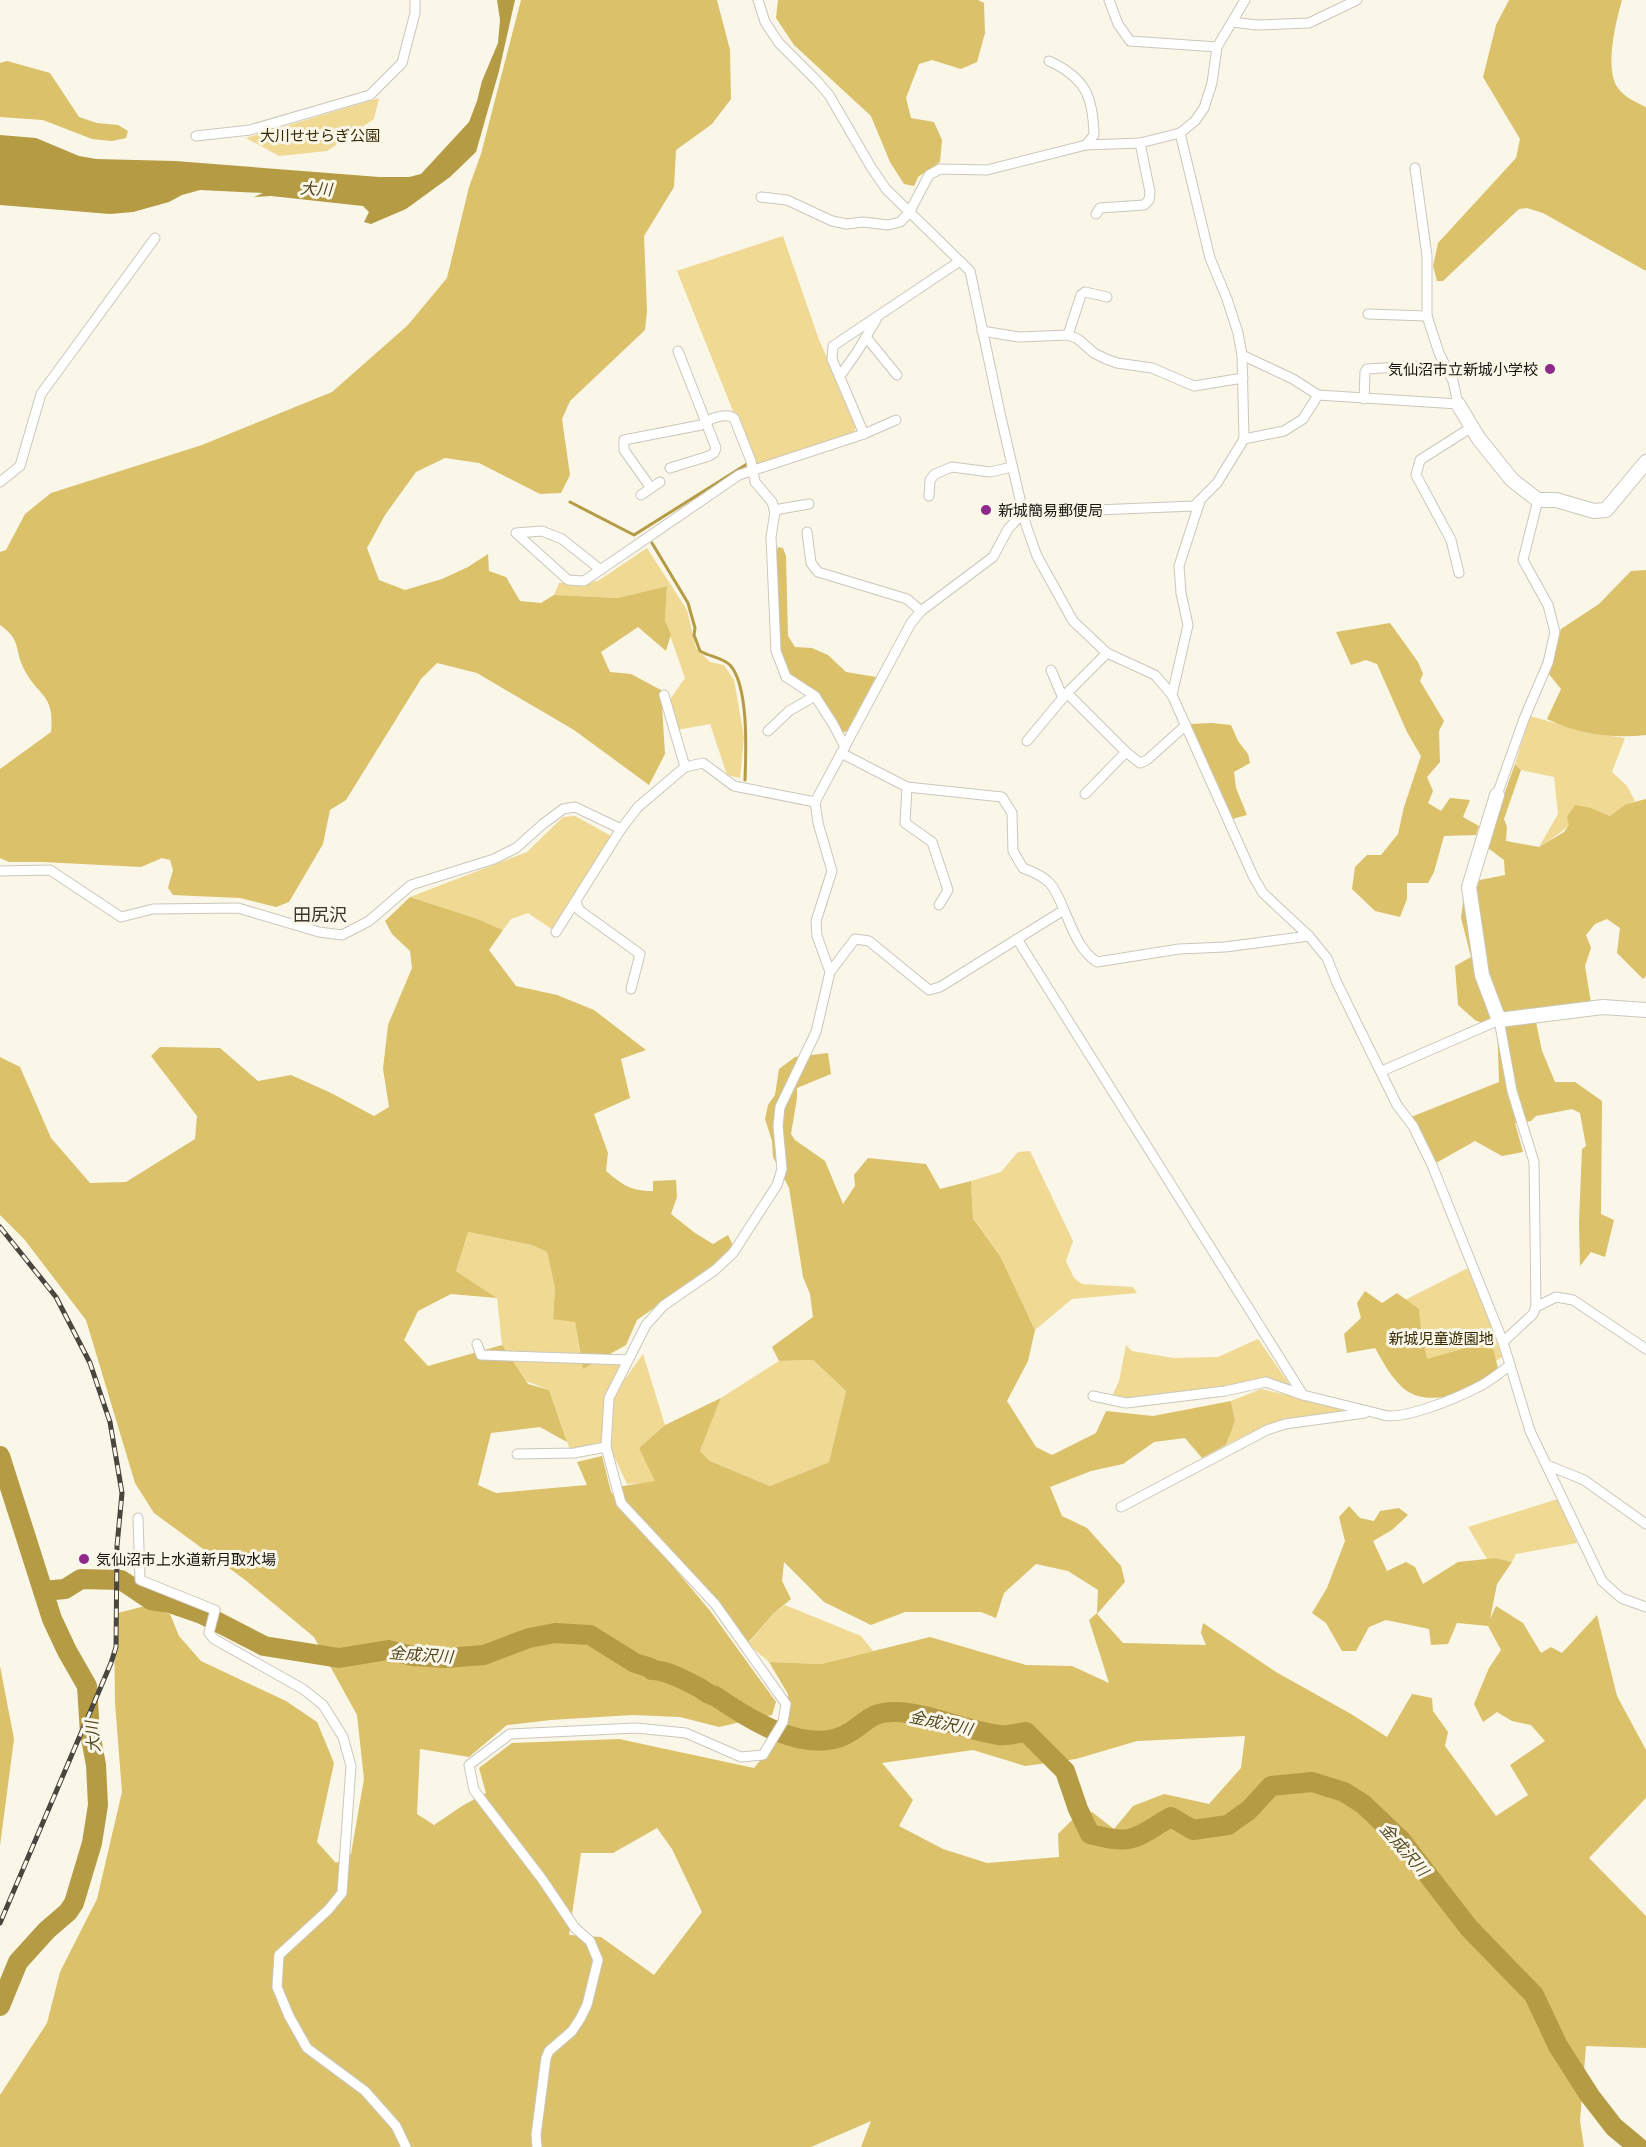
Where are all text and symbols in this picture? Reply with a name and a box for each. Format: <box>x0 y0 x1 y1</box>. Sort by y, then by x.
park label: 大川せせらぎ公園 <box>260 126 380 144</box>
water label: 大川 <box>300 178 334 198</box>
place label: 気仙沼市立新城小学校 <box>1388 360 1538 378</box>
marker: 気仙沼市立新城小学校 <box>1543 362 1557 376</box>
place label: 新城簡易郵便局 <box>998 501 1103 519</box>
marker: 新城簡易郵便局 <box>979 503 993 517</box>
district label: 田尻沢 <box>293 903 347 925</box>
park label: 新城児童遊園地 <box>1388 1329 1494 1347</box>
place label: 気仙沼市上水道新月取水場 <box>96 1550 276 1568</box>
marker: 気仙沼市上水道新月取水場 <box>77 1552 91 1566</box>
water label: 金成沢川 <box>388 1642 456 1666</box>
water label: 金成沢川 <box>908 1706 976 1738</box>
water label: 大川 <box>81 1718 103 1754</box>
water label: 金成沢川 <box>1377 1819 1434 1881</box>

